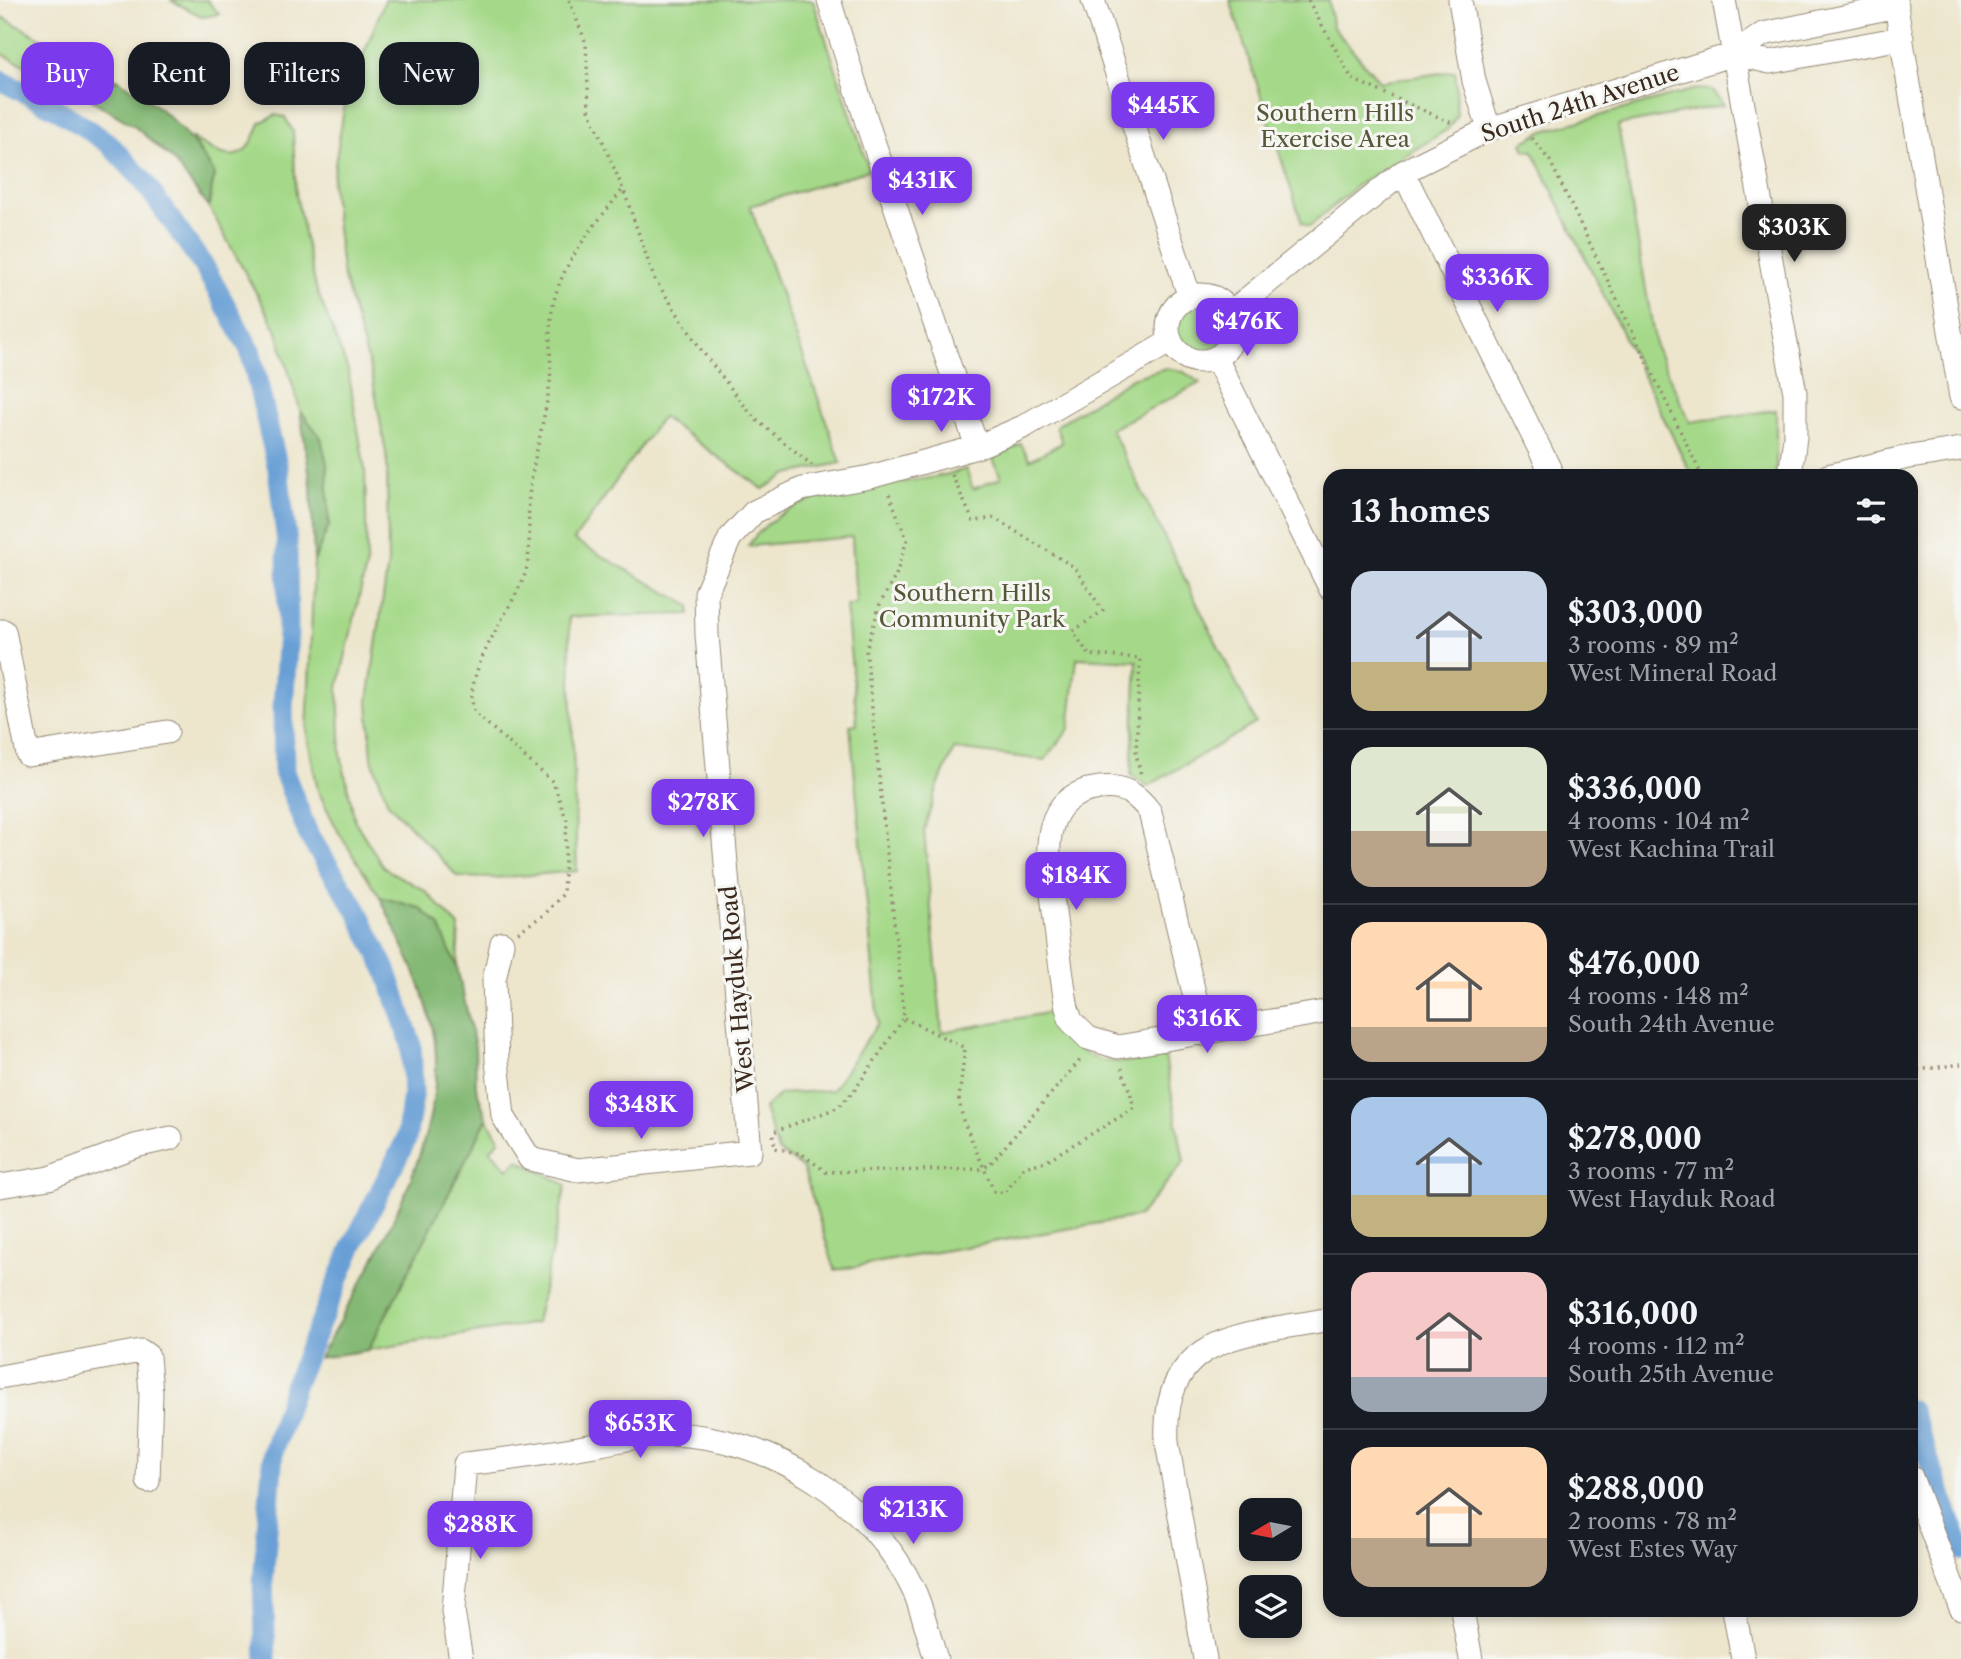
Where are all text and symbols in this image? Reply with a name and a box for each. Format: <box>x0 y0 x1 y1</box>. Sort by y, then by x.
chip: Buy <box>21 42 114 105</box>
chip: Rent <box>128 42 230 105</box>
chip: Filters <box>244 42 365 105</box>
chip: New <box>379 42 479 105</box>
street label: South 24th Avenue <box>1477 58 1683 148</box>
pin: $445K <box>1114 82 1212 142</box>
text: $445K <box>1127 91 1199 119</box>
park label: Southern Hills Exercise Area <box>1256 99 1414 153</box>
pin: $431K <box>873 158 971 217</box>
text: $431K <box>888 166 956 194</box>
pin: $303K <box>1745 204 1843 264</box>
text: $303K <box>1758 213 1830 241</box>
pin: $336K <box>1448 254 1546 314</box>
text: $336K <box>1462 263 1532 291</box>
pin: $476K <box>1198 298 1296 358</box>
text: $476K <box>1212 307 1282 335</box>
pin: $172K <box>892 374 990 434</box>
text: $172K <box>907 383 975 411</box>
icon: filters <box>1852 492 1890 530</box>
text: 13 homes <box>1351 493 1490 530</box>
park label: Southern Hills Community Park <box>879 579 1067 633</box>
text: $303,000 <box>1568 594 1703 631</box>
icon: home <box>1407 599 1491 683</box>
text: 3 rooms · 89 m² <box>1568 631 1739 659</box>
text: West Mineral Road <box>1568 659 1777 687</box>
text: $336,000 <box>1568 770 1702 807</box>
icon: home <box>1407 775 1491 859</box>
pin: $278K <box>654 780 752 839</box>
text: $278K <box>668 788 738 816</box>
text: 4 rooms · 104 m² <box>1568 807 1750 835</box>
text: West Kachina Trail <box>1568 835 1775 863</box>
pin: $184K <box>1027 852 1125 912</box>
text: $184K <box>1041 861 1111 889</box>
street label: West Hayduk Road <box>714 884 760 1095</box>
text: $476,000 <box>1568 945 1701 982</box>
icon: home <box>1407 950 1491 1034</box>
text: 4 rooms · 148 m² <box>1568 982 1749 1010</box>
pin: $316K <box>1158 996 1256 1055</box>
text: $316K <box>1173 1004 1241 1032</box>
text: South 24th Avenue <box>1568 1010 1775 1038</box>
pin: $348K <box>592 1082 690 1141</box>
text: $348K <box>605 1090 677 1118</box>
text: $278,000 <box>1568 1120 1702 1157</box>
icon: home <box>1407 1125 1491 1209</box>
text: 3 rooms · 77 m² <box>1568 1157 1734 1185</box>
text: West Hayduk Road <box>1568 1185 1776 1213</box>
text: $316,000 <box>1568 1295 1698 1332</box>
icon: home <box>1407 1300 1491 1384</box>
text: 4 rooms · 112 m² <box>1568 1332 1745 1360</box>
text: South 25th Avenue <box>1568 1360 1774 1388</box>
pin: $653K <box>591 1400 689 1460</box>
text: $653K <box>605 1409 675 1437</box>
text: $288,000 <box>1568 1470 1705 1507</box>
icon: home <box>1407 1475 1491 1559</box>
pin: $213K <box>864 1486 962 1546</box>
text: $213K <box>879 1495 947 1523</box>
north arrow <box>1239 1498 1302 1561</box>
map controls <box>1239 1498 1302 1638</box>
pin: $288K <box>431 1502 529 1561</box>
text: 2 rooms · 78 m² <box>1568 1507 1737 1535</box>
text: $288K <box>443 1510 517 1538</box>
text: West Estes Way <box>1568 1535 1738 1563</box>
button: layers <box>1239 1575 1302 1638</box>

